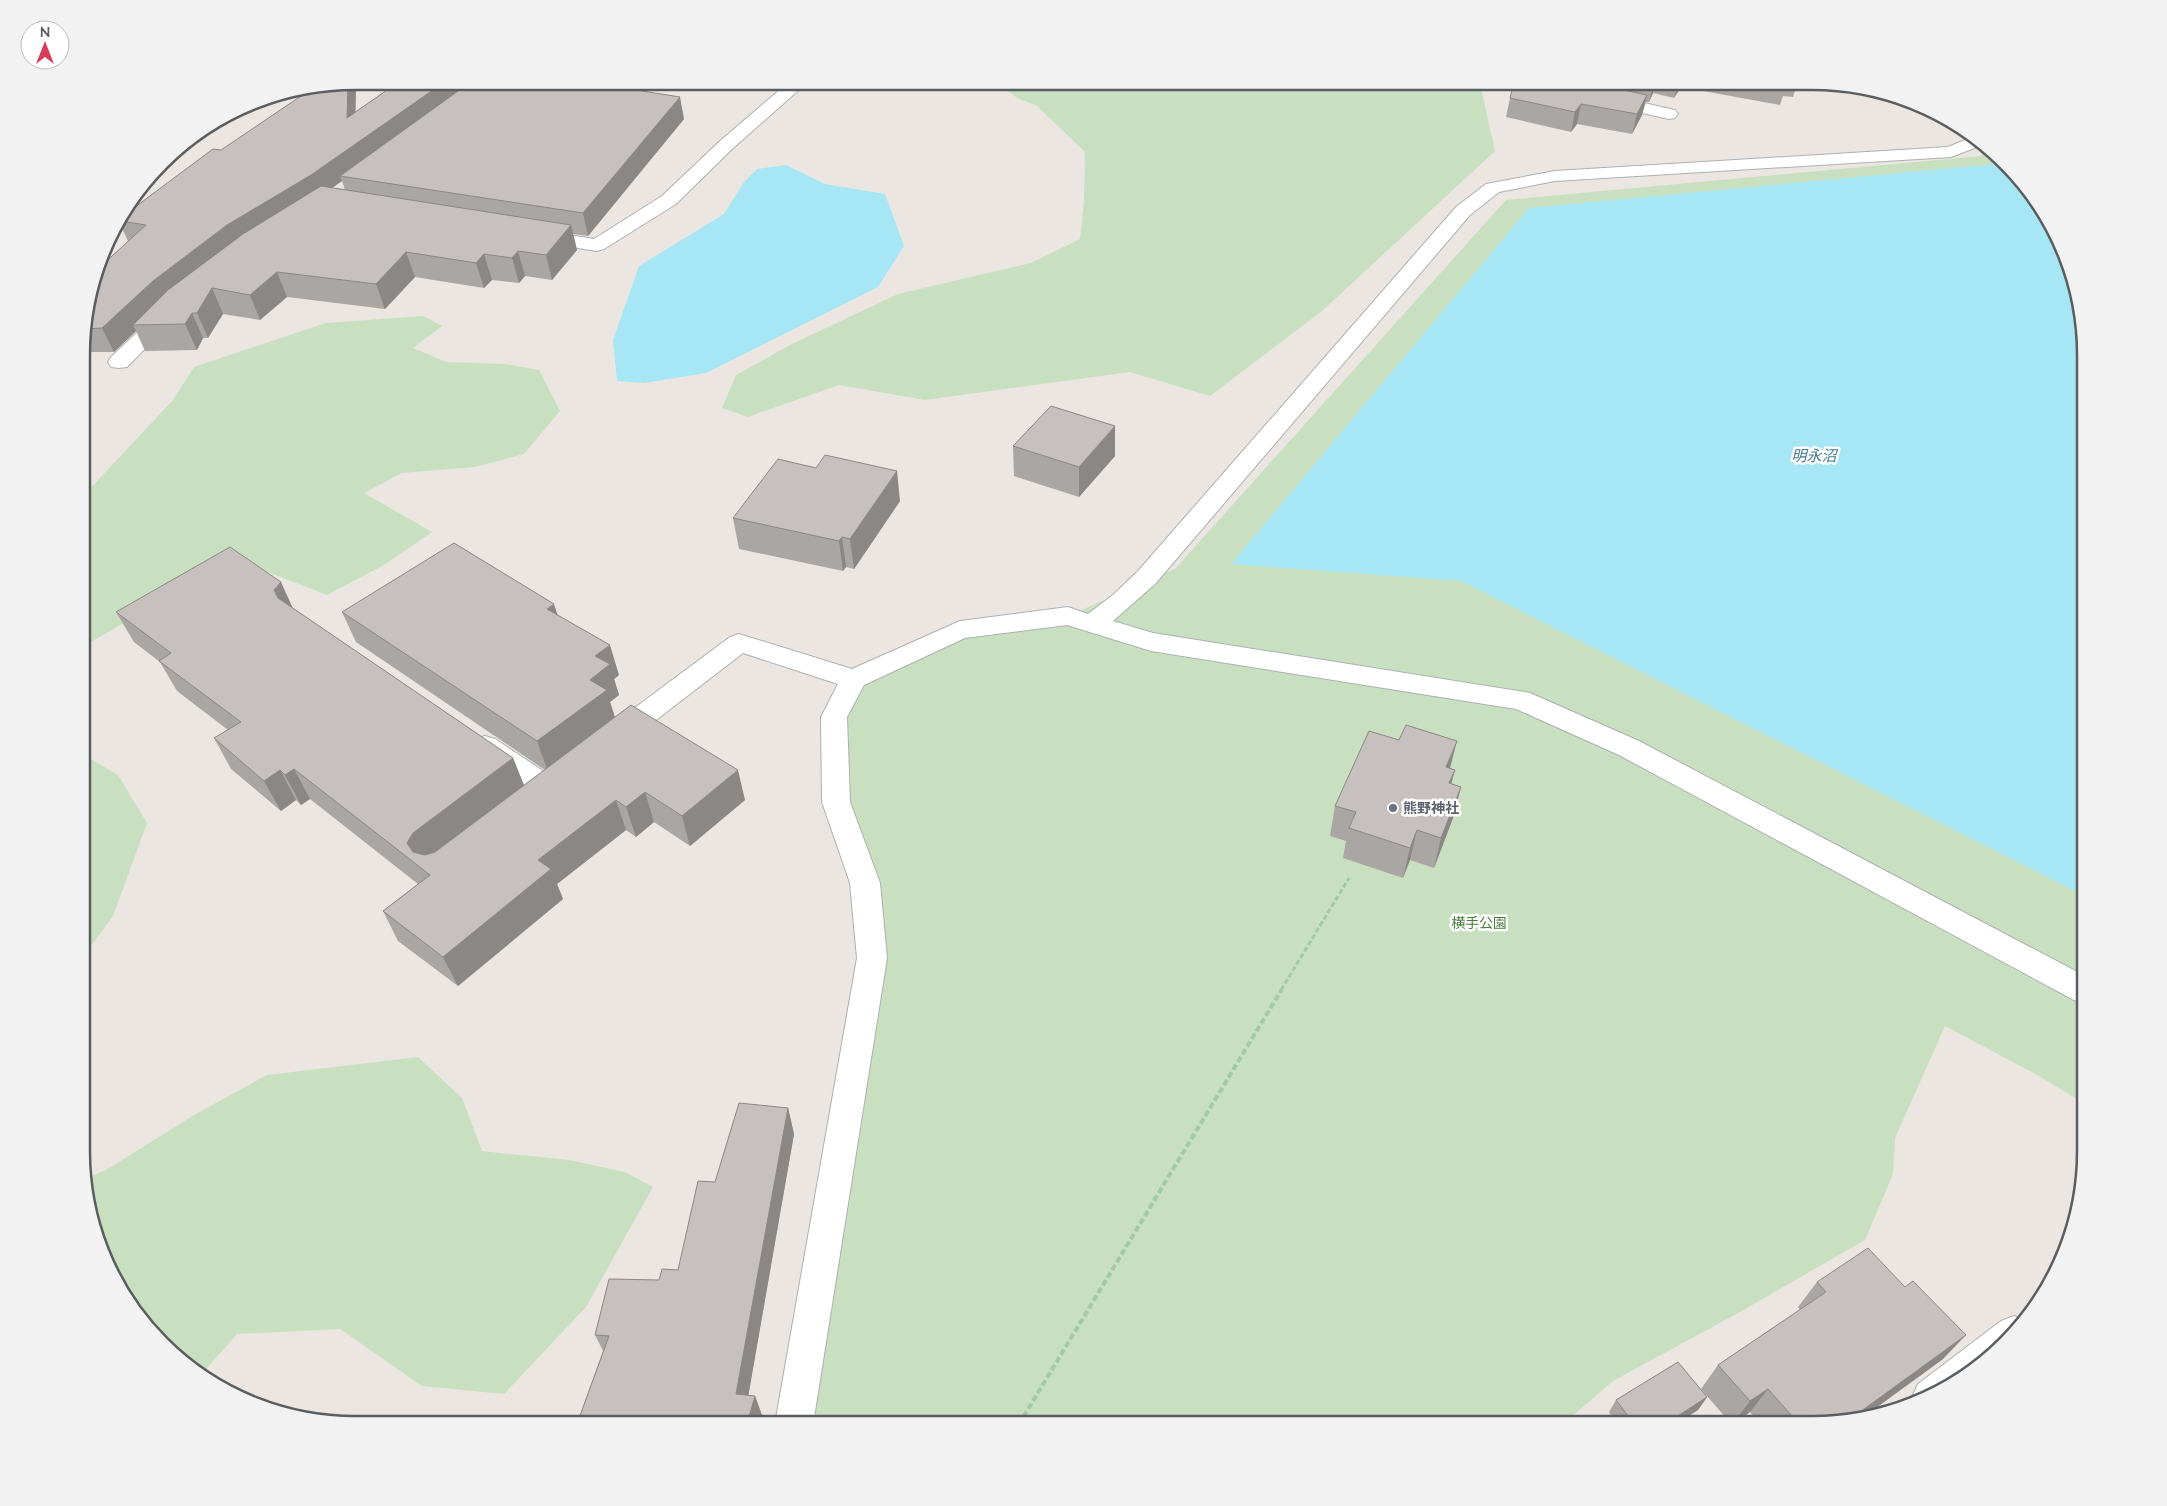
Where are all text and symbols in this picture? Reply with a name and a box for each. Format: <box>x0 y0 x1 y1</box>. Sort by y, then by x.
north arrow <box>20 20 70 70</box>
text: N <box>40 23 50 41</box>
water label: 明永沼 <box>1791 446 1838 465</box>
place label: 熊野神社 <box>1403 799 1459 817</box>
marker: 熊野神社 <box>1387 802 1399 814</box>
park label: 横手公園 <box>1451 914 1507 932</box>

